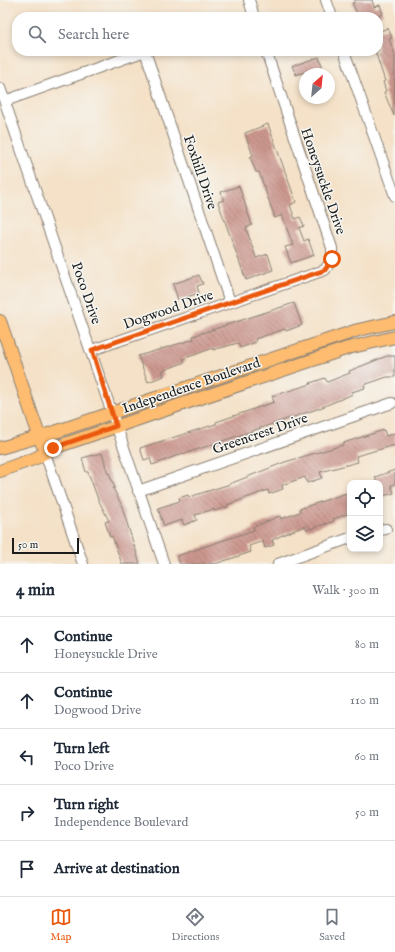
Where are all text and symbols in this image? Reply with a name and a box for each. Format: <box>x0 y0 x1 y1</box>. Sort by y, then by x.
search box <box>12 12 383 56</box>
icon: search <box>26 23 48 45</box>
text: Search here <box>58 25 129 44</box>
north arrow <box>299 68 335 104</box>
street label: Honeysuckle Drive <box>296 126 350 238</box>
street label: Foxhill Drive <box>179 133 221 212</box>
route start <box>323 250 341 268</box>
street label: Poco Drive <box>67 260 105 327</box>
street label: Dogwood Drive <box>121 286 216 334</box>
street label: Independence Boulevard <box>120 354 263 418</box>
street label: Greencrest Drive <box>210 409 311 459</box>
route end <box>44 439 62 457</box>
map controls <box>347 480 383 552</box>
button: locate <box>347 480 383 516</box>
button: layers <box>347 516 383 552</box>
scale bar <box>12 536 79 555</box>
text: 50 m <box>18 538 38 552</box>
text: 4 min <box>16 580 55 601</box>
text: Walk · 300 m <box>312 582 379 599</box>
text: Continue <box>54 627 112 646</box>
icon: ahead <box>16 634 38 656</box>
text: 80 m <box>355 636 379 653</box>
text: Honeysuckle Drive <box>54 646 158 663</box>
text: Continue <box>54 683 112 702</box>
icon: ahead <box>16 690 38 712</box>
text: 110 m <box>350 692 379 709</box>
text: Dogwood Drive <box>54 702 141 719</box>
text: Turn left <box>54 739 110 758</box>
icon: left <box>16 746 38 768</box>
text: 60 m <box>354 748 379 765</box>
text: Poco Drive <box>54 758 114 775</box>
text: Turn right <box>54 795 119 814</box>
icon: right <box>16 802 38 824</box>
text: 50 m <box>355 804 379 821</box>
text: Independence Boulevard <box>54 814 188 831</box>
icon: arrive <box>16 858 38 880</box>
text: Arrive at destination <box>54 859 180 878</box>
tab: Map <box>50 906 72 944</box>
tab: Directions <box>172 906 219 944</box>
tab: Saved <box>319 906 345 944</box>

